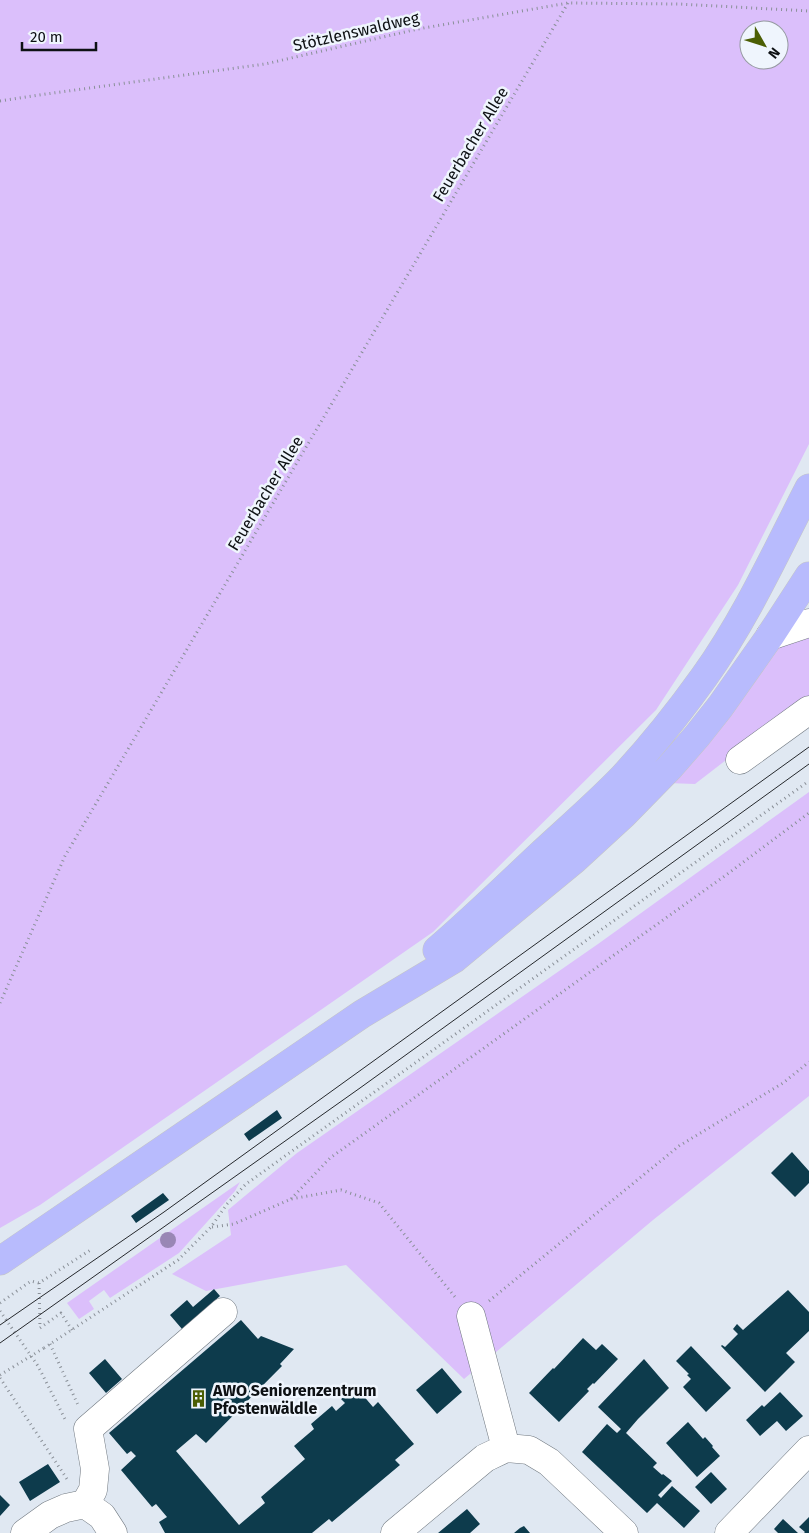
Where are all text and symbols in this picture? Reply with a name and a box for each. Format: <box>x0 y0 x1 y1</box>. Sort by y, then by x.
street label: Stötzlenswaldweg <box>291 8 422 55</box>
scale bar <box>22 20 96 52</box>
north arrow <box>739 20 789 70</box>
text: 20 m <box>30 28 63 46</box>
text: N <box>764 44 783 62</box>
street label: Feuerbacher Allee <box>429 84 512 205</box>
street label: Feuerbacher Allee <box>224 433 307 554</box>
place label: AWO Seniorenzentrum Pfostenwäldle <box>212 1381 376 1418</box>
building icon: AWO Seniorenzentrum Pfostenwäldle <box>189 1389 209 1409</box>

